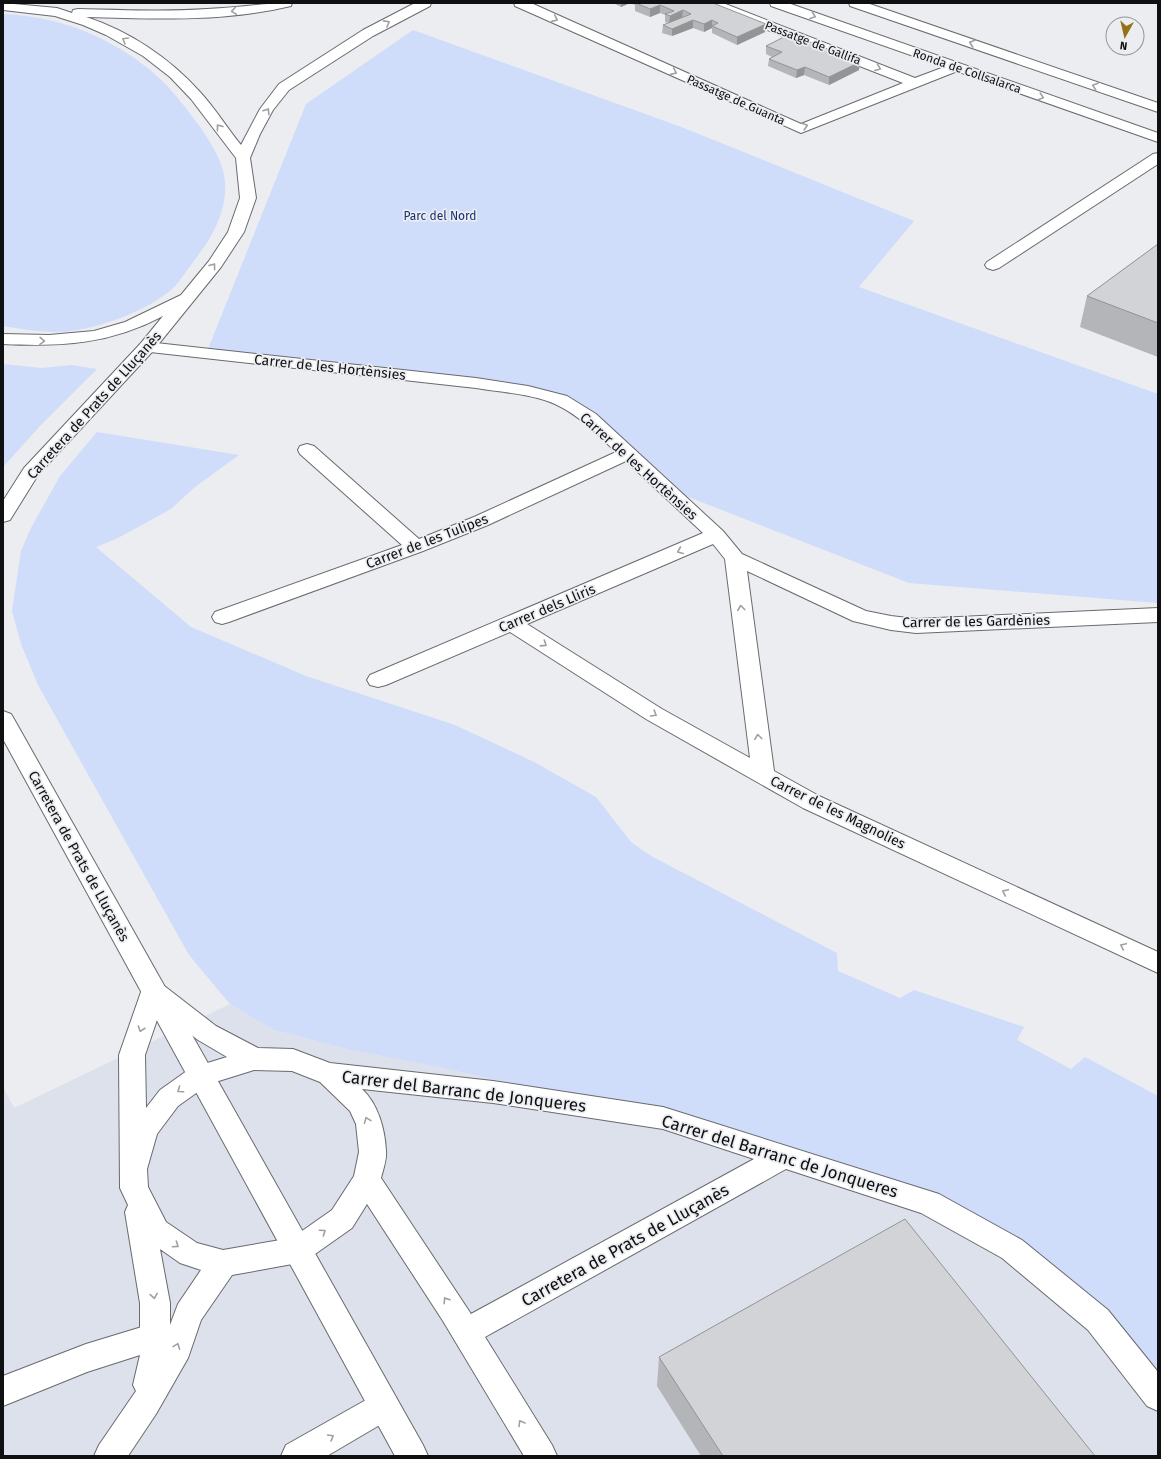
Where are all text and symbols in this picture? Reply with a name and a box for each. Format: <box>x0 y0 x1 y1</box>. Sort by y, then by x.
one-way arrow <box>231 6 237 15</box>
one-way arrow <box>809 11 816 20</box>
one-way arrow <box>551 14 559 22</box>
north arrow <box>1105 16 1145 56</box>
street label: Passatge de Gallifa <box>763 18 863 68</box>
one-way arrow <box>383 20 390 27</box>
one-way arrow <box>122 37 129 44</box>
text: N <box>1119 38 1128 52</box>
one-way arrow <box>968 40 975 48</box>
street label: Ronda de Collsalarca <box>911 46 1023 96</box>
one-way arrow <box>874 64 881 72</box>
one-way arrow <box>670 67 677 75</box>
street label: Passatge de Guanta <box>685 72 787 128</box>
one-way arrow <box>1091 82 1098 91</box>
one-way arrow <box>1037 92 1044 100</box>
one-way arrow <box>262 108 269 115</box>
one-way arrow <box>802 122 809 131</box>
one-way arrow <box>217 125 224 132</box>
park label: Parc del Nord <box>403 209 477 223</box>
one-way arrow <box>208 264 215 271</box>
street label: Carretera de Prats de Lluçanès <box>24 328 165 483</box>
one-way arrow <box>39 337 45 345</box>
street label: Carrer de les Hortènsies <box>253 351 407 384</box>
street label: Carrer de les Hortènsies <box>576 409 701 524</box>
street label: Carrer de les Tulipes <box>364 510 491 573</box>
one-way arrow <box>677 546 684 554</box>
street label: Carrer dels Lliris <box>496 580 599 637</box>
one-way arrow <box>737 605 746 611</box>
street label: Carrer de les Gardènies <box>902 612 1051 631</box>
one-way arrow <box>540 639 547 647</box>
one-way arrow <box>650 709 657 716</box>
one-way arrow <box>754 734 763 740</box>
street label: Carretera de Prats de Lluçanès <box>24 768 133 945</box>
street label: Carrer de les Magnolies <box>767 772 909 853</box>
one-way arrow <box>1001 889 1009 897</box>
one-way arrow <box>1119 943 1127 951</box>
one-way arrow <box>138 1025 146 1032</box>
street label: Carrer del Barranc de Jonqueres <box>341 1066 587 1117</box>
one-way arrow <box>177 1085 184 1092</box>
street label: Carrer del Barranc de Jonqueres <box>659 1110 901 1202</box>
one-way arrow <box>364 1117 372 1124</box>
street label: Carretera de Prats de Lluçanès <box>518 1179 733 1311</box>
one-way arrow <box>319 1230 326 1237</box>
one-way arrow <box>172 1240 179 1248</box>
one-way arrow <box>149 1293 158 1299</box>
one-way arrow <box>443 1297 451 1304</box>
one-way arrow <box>173 1342 181 1349</box>
one-way arrow <box>518 1420 526 1427</box>
one-way arrow <box>327 1434 334 1441</box>

